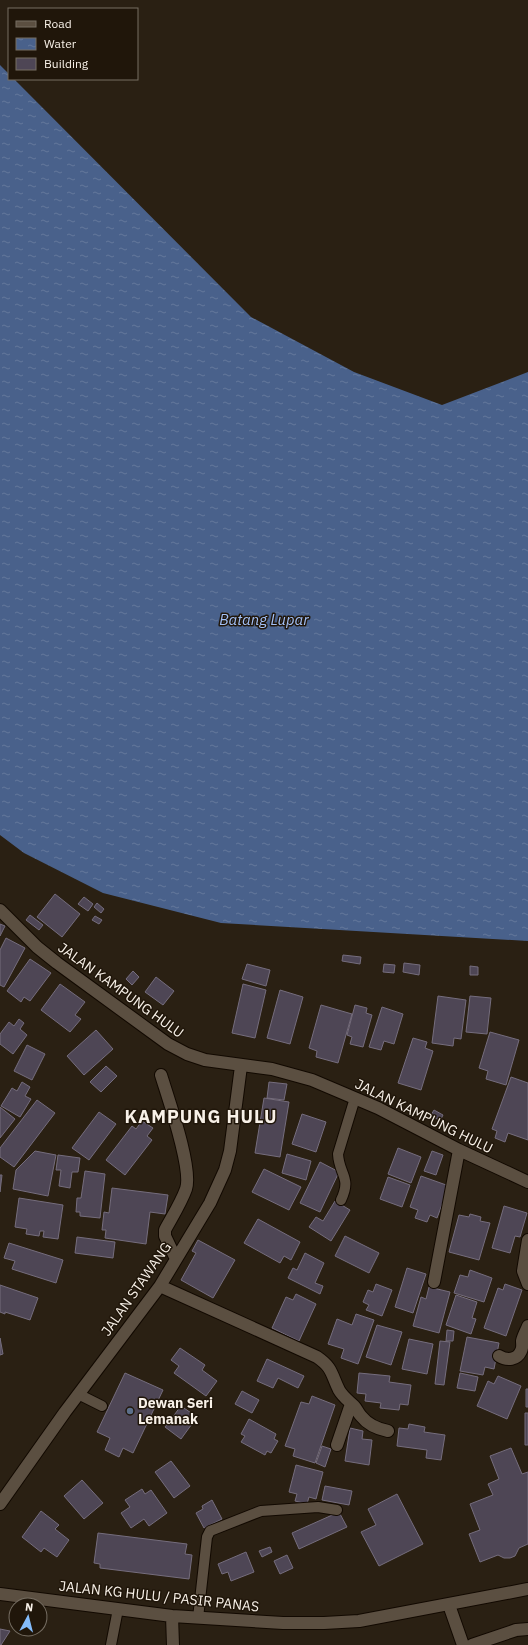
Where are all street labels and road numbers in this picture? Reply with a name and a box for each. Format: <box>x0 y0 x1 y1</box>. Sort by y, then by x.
street label: JALAN KAMPUNG HULU <box>55 938 187 1042</box>
street label: JALAN KAMPUNG HULU <box>352 1075 496 1157</box>
street label: JALAN STAWANG <box>97 1239 175 1339</box>
street label: JALAN KG HULU / PASIR PANAS <box>58 1577 260 1615</box>

